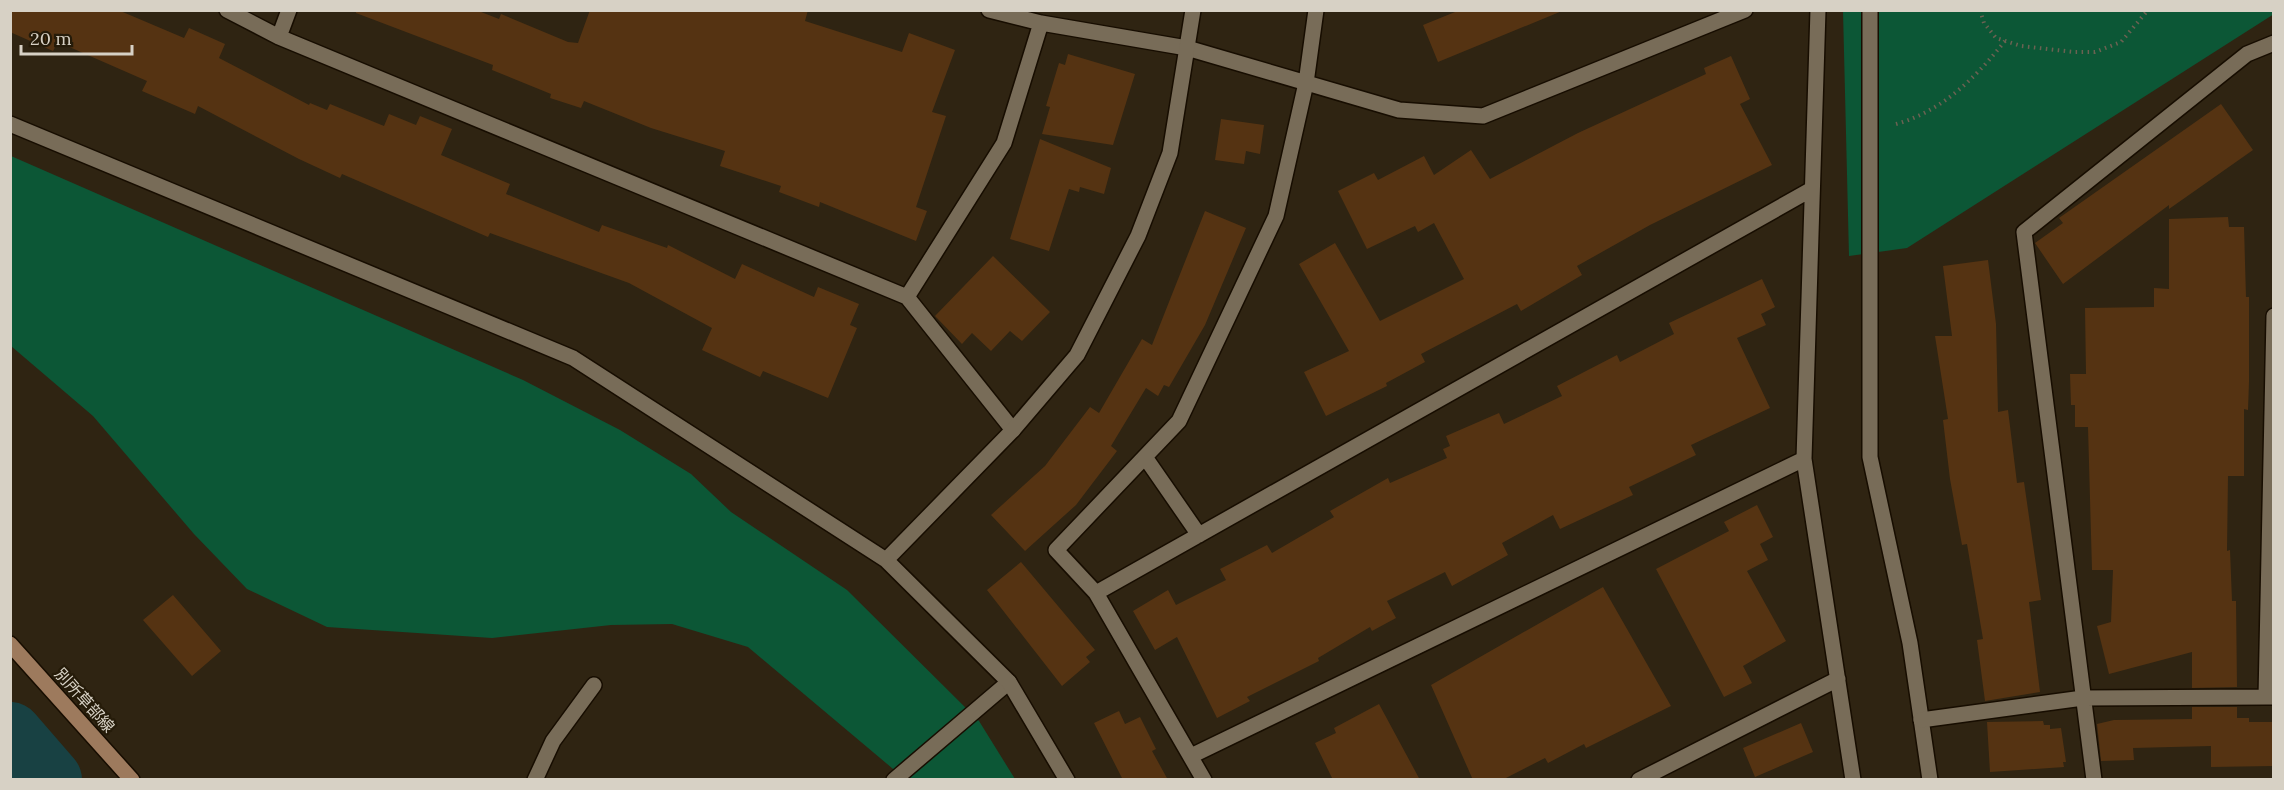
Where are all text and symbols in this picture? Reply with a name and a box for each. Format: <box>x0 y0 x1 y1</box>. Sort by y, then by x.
scale bar <box>21 18 132 56</box>
text: 20 m <box>30 27 72 50</box>
street label: 別所草部線 <box>51 664 119 736</box>

